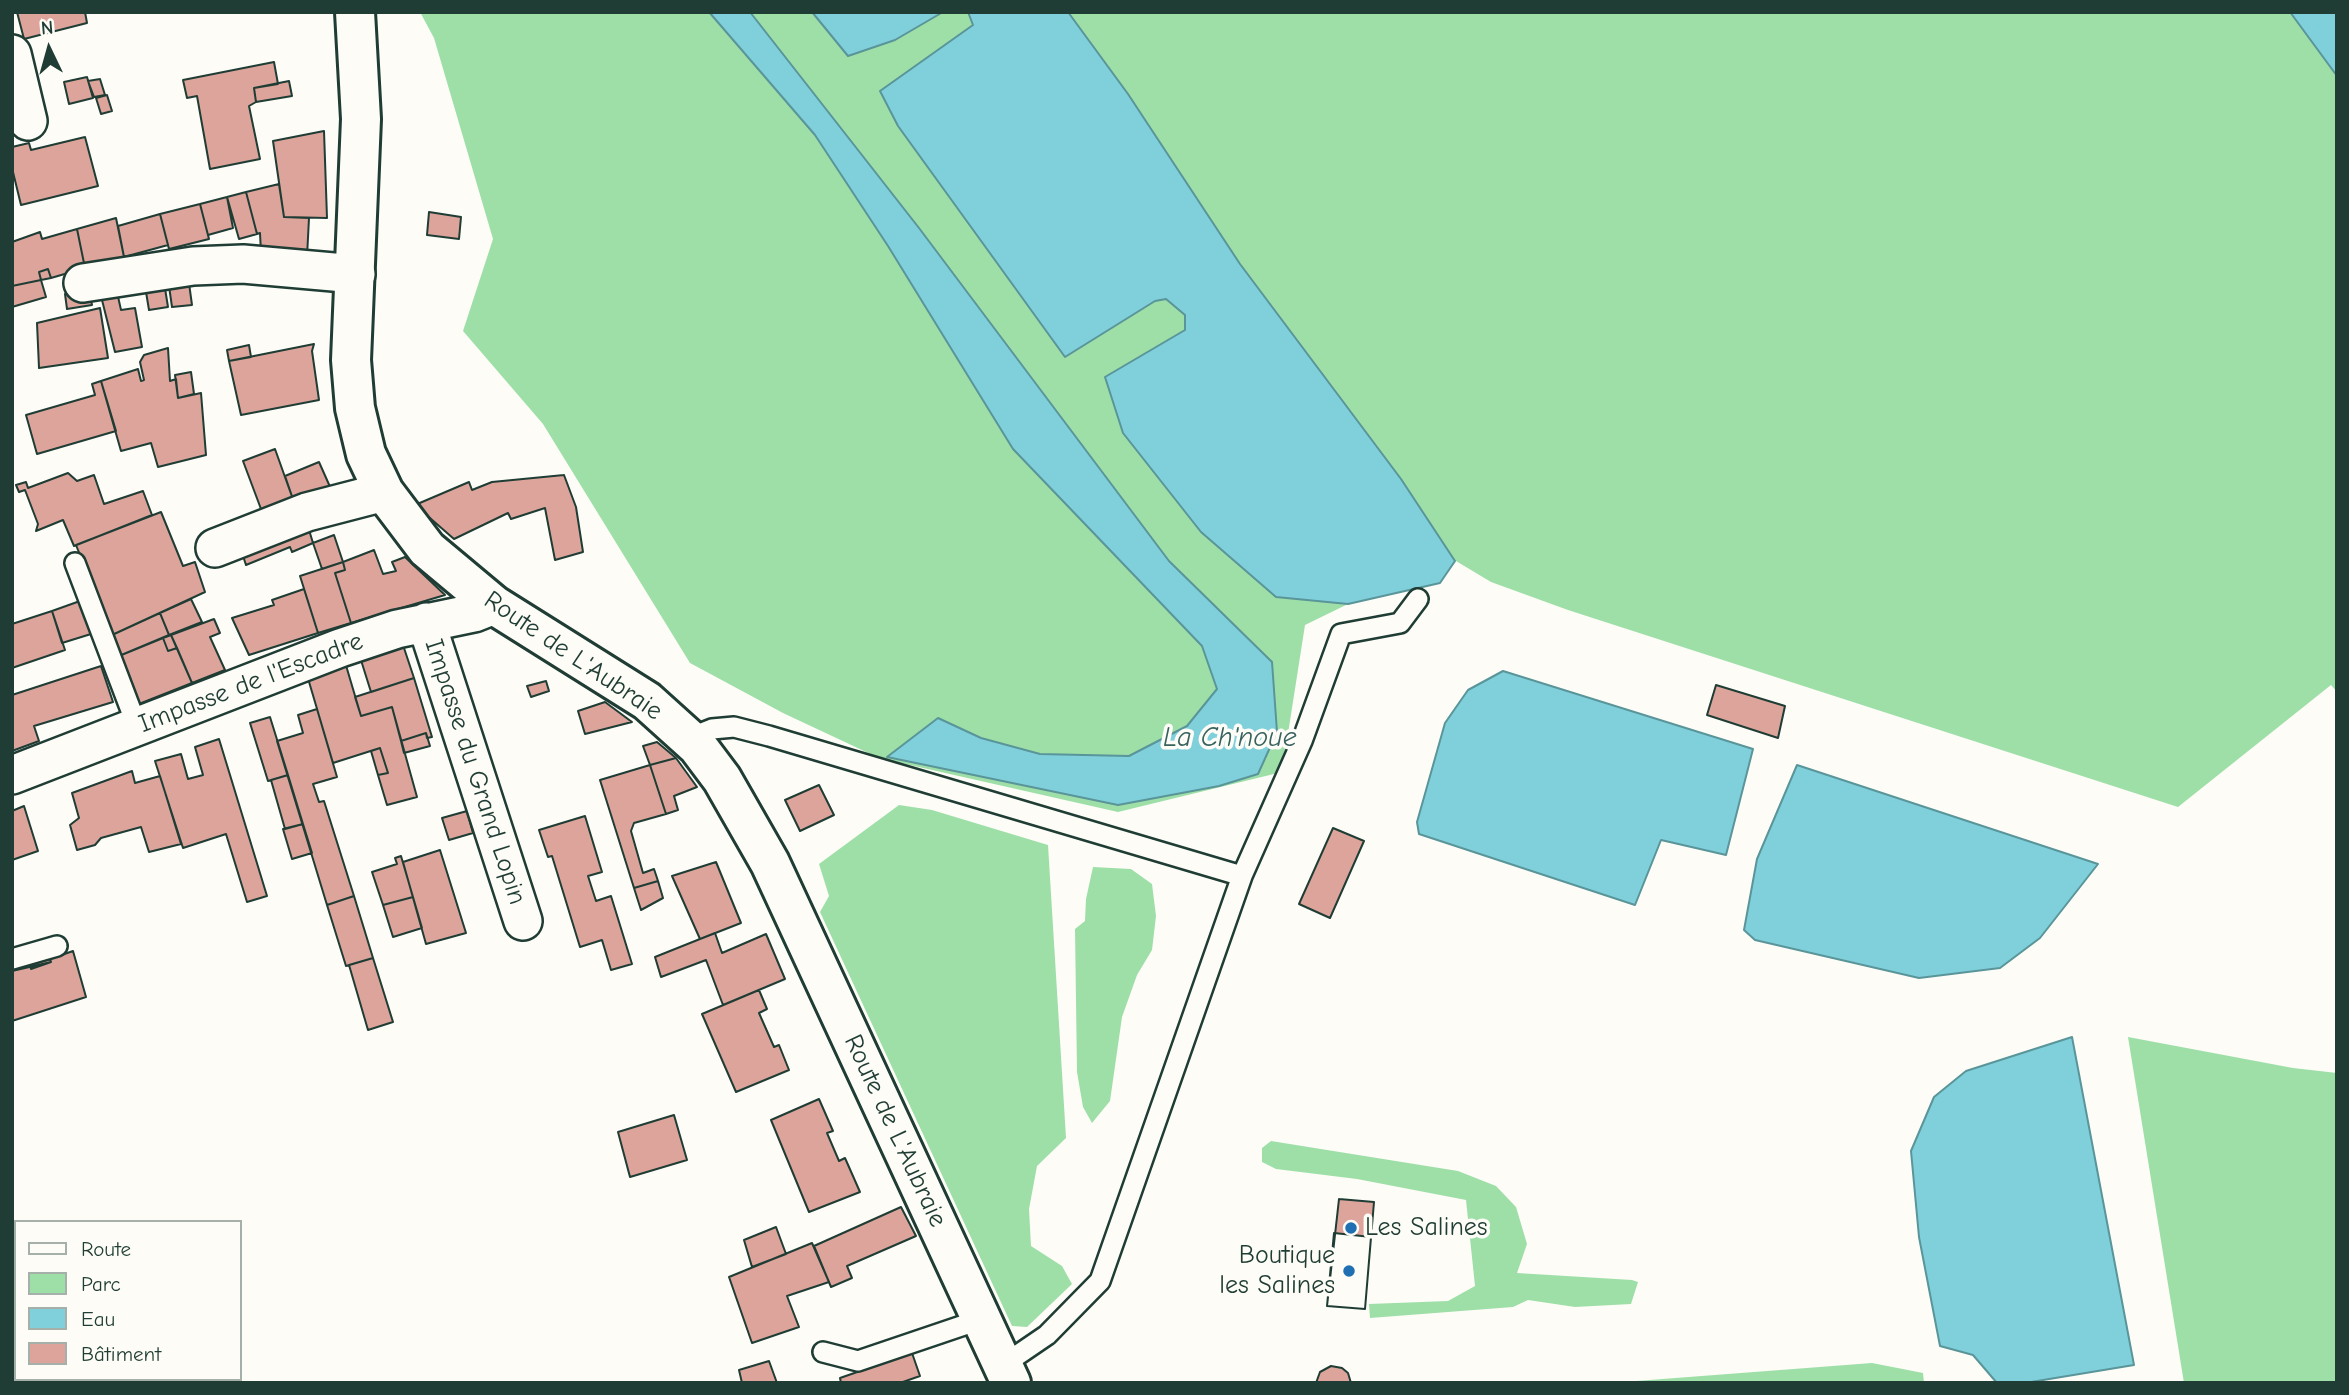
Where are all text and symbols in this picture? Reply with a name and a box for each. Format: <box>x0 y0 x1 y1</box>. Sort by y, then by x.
north arrow <box>14 14 84 84</box>
text: N <box>40 17 54 40</box>
street label: Route de L'Aubraie <box>478 585 668 727</box>
street label: Impasse de l'Escadre <box>135 626 367 740</box>
street label: Impasse du Grand Lopin <box>417 635 533 909</box>
water label: La Ch'noue <box>1163 721 1297 755</box>
street label: Route de L'Aubraie <box>837 1030 953 1232</box>
place label: Les Salines <box>1365 1212 1488 1244</box>
legend <box>14 1220 242 1381</box>
marker: Les Salines <box>1343 1220 1359 1236</box>
text: Route <box>81 1237 131 1261</box>
place label: Boutique les Salines <box>1219 1240 1335 1302</box>
marker: Boutique les Salines <box>1341 1263 1357 1279</box>
text: Parc <box>81 1272 121 1296</box>
text: Eau <box>81 1307 115 1331</box>
text: Bâtiment <box>81 1342 161 1366</box>

